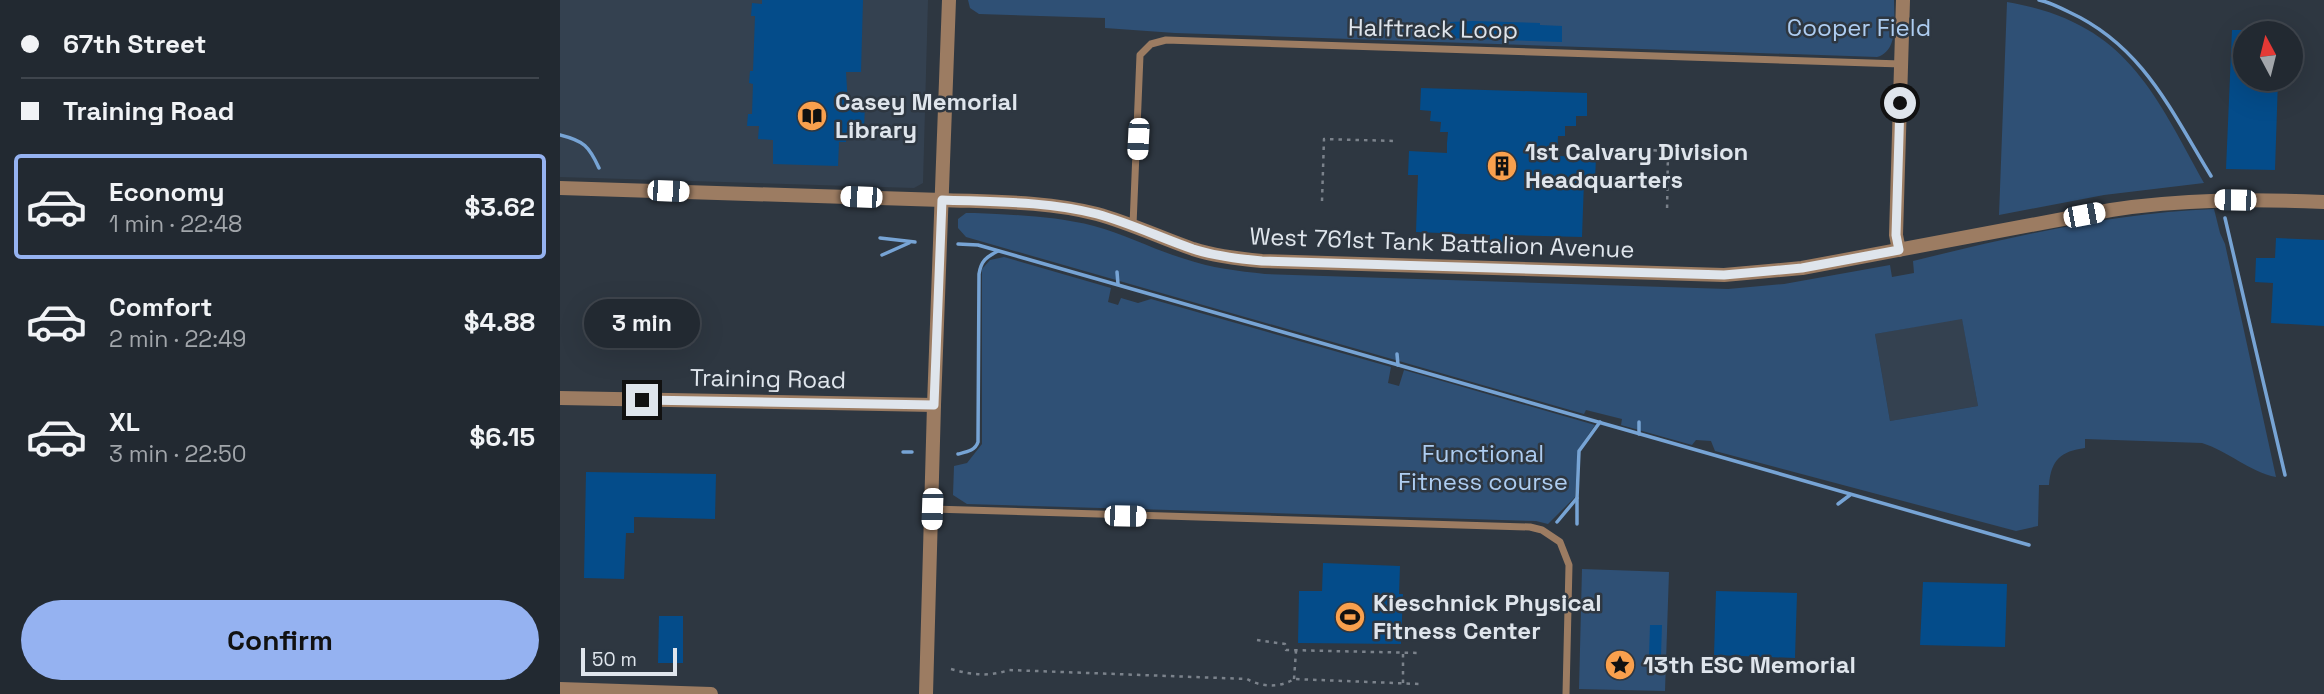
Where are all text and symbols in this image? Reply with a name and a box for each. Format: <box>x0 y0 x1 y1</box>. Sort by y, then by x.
street label: Halftrack Loop <box>1348 12 1518 45</box>
park label: Cooper Field <box>1787 12 1931 43</box>
north arrow <box>2233 21 2303 91</box>
map controls <box>2233 21 2303 91</box>
text: 67th Street <box>63 27 206 61</box>
place label: Casey Memorial Library <box>835 86 1018 145</box>
route start <box>1884 87 1916 119</box>
text: Training Road <box>63 94 234 128</box>
library icon: Casey Memorial Library <box>795 99 829 133</box>
car <box>1127 117 1150 161</box>
place label: 1st Calvary Division Headquarters <box>1525 136 1748 195</box>
building icon: 1st Calvary Division Headquarters <box>1485 149 1519 183</box>
icon: car <box>25 175 88 238</box>
text: Economy <box>109 175 225 209</box>
car <box>647 180 690 202</box>
car <box>840 186 883 208</box>
car <box>2214 189 2257 211</box>
text: $3.62 <box>465 190 535 224</box>
car <box>2062 201 2107 229</box>
text: 1 min · 22:48 <box>109 209 242 239</box>
street label: West 761st Tank Battalion Avenue <box>1249 220 1635 265</box>
icon: car <box>25 290 88 353</box>
text: Comfort <box>109 290 212 324</box>
callout: 3 min <box>584 298 700 348</box>
text: $4.88 <box>464 305 535 339</box>
text: 3 min <box>612 308 672 338</box>
text: 2 min · 22:49 <box>109 324 246 354</box>
street label: Training Road <box>690 362 846 395</box>
route end <box>626 384 658 416</box>
icon: car <box>25 405 88 468</box>
text: XL <box>109 405 140 439</box>
text: $6.15 <box>469 420 535 454</box>
park label: Functional Fitness course <box>1398 438 1568 497</box>
text: 3 min · 22:50 <box>109 439 247 469</box>
car <box>921 488 944 530</box>
car <box>1104 505 1147 527</box>
place label: Kieschnick Physical Fitness Center <box>1373 587 1602 646</box>
button: Confirm <box>21 600 539 680</box>
sports icon: Kieschnick Physical Fitness Center <box>1333 600 1367 634</box>
scale bar <box>581 645 677 677</box>
text: 50 m <box>592 647 637 672</box>
place icon: 13th ESC Memorial <box>1603 648 1637 682</box>
place label: 13th ESC Memorial <box>1643 649 1856 680</box>

